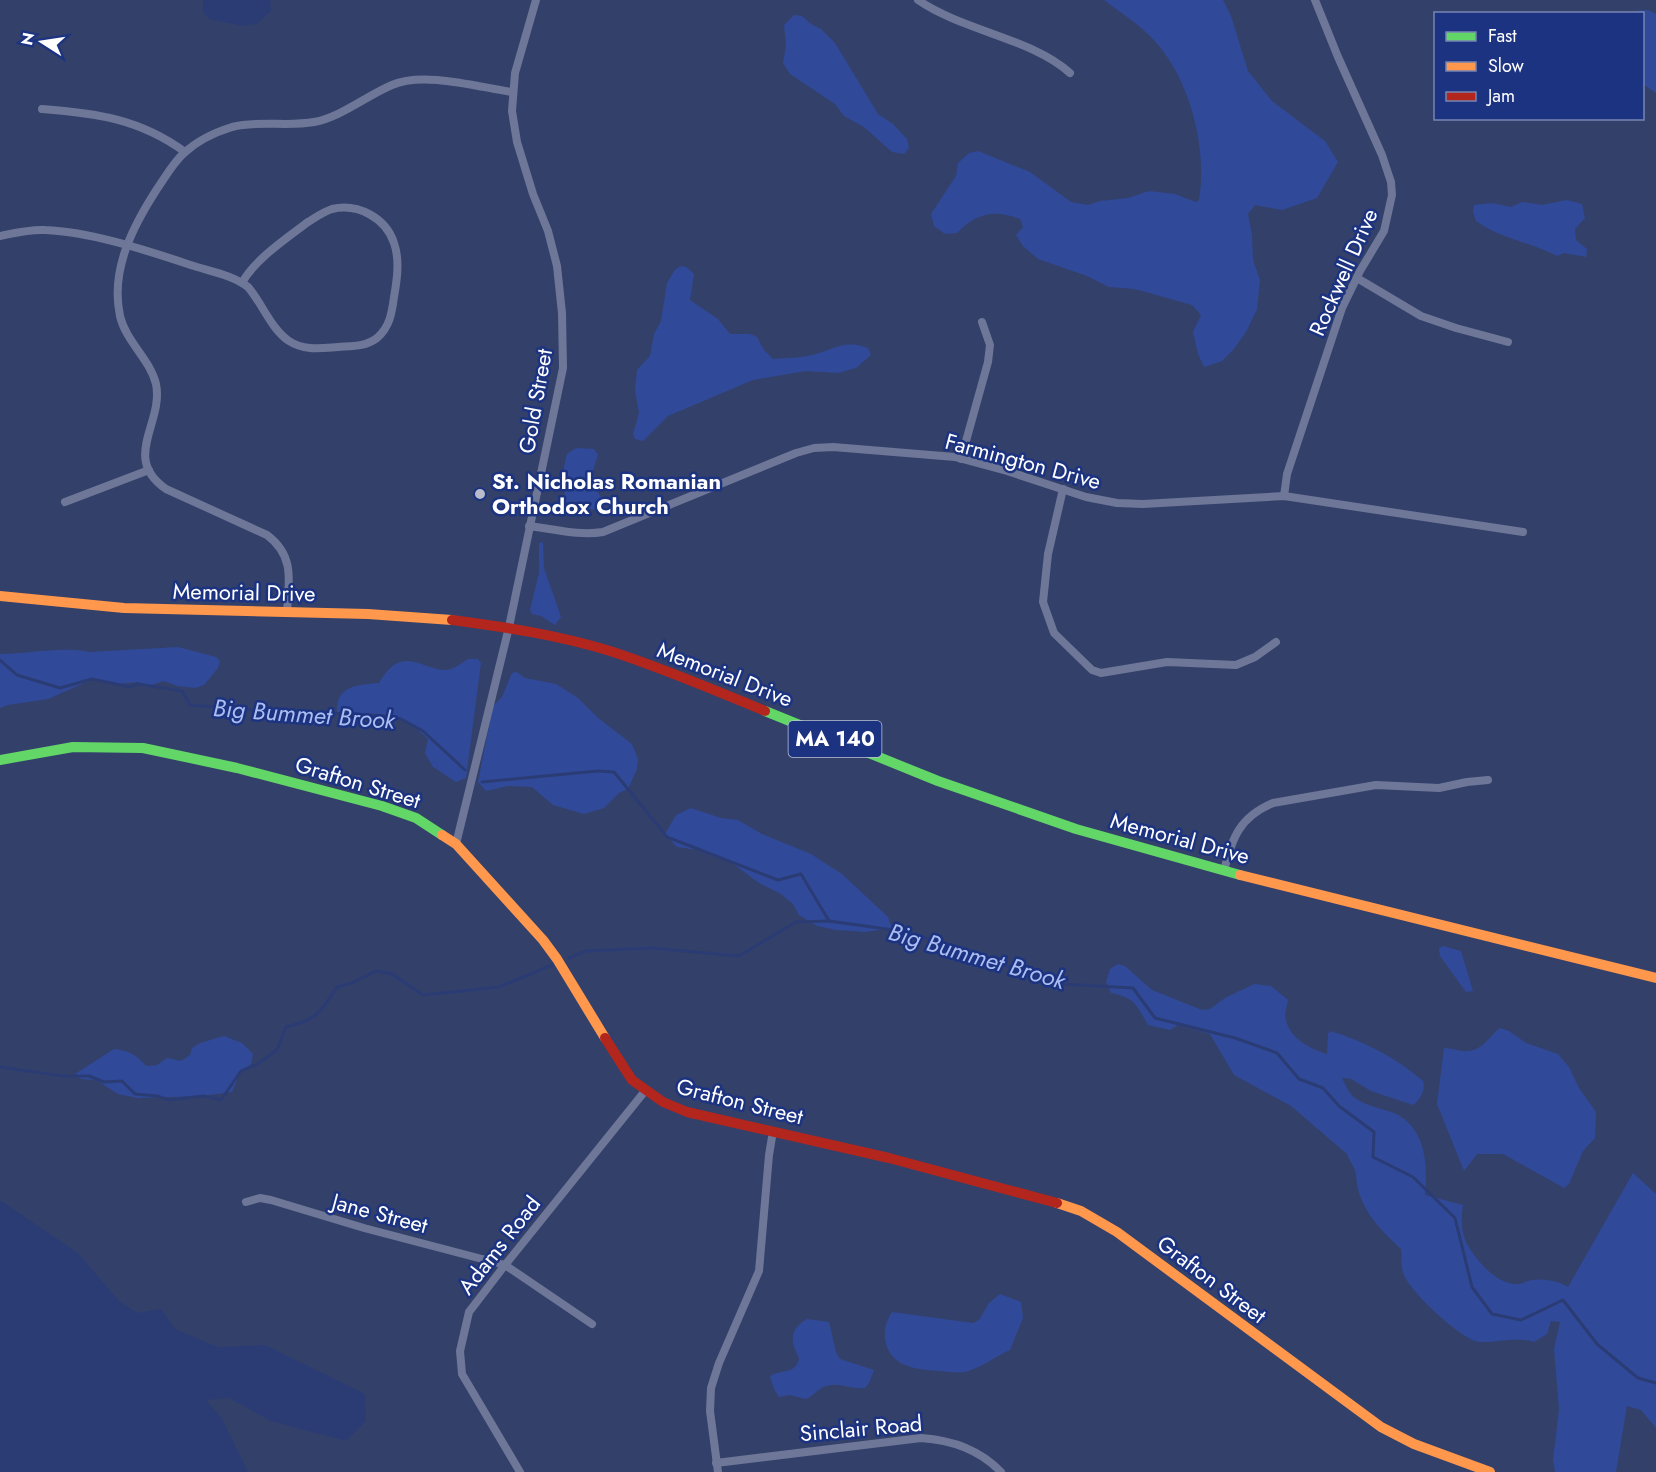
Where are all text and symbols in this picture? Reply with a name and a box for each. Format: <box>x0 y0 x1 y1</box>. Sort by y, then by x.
north arrow <box>12 12 72 72</box>
legend <box>1434 12 1644 120</box>
text: Fast <box>1488 23 1517 49</box>
text: N <box>15 30 40 48</box>
text: Slow <box>1488 53 1525 79</box>
text: Jam <box>1486 83 1515 109</box>
street label: Rockwell Drive <box>1301 203 1385 341</box>
street label: Gold Street <box>510 345 560 456</box>
street label: Farmington Drive <box>942 425 1104 497</box>
place label: St. Nicholas Romanian Orthodox Church <box>492 465 721 522</box>
marker: St. Nicholas Romanian Orthodox Church <box>473 487 487 501</box>
street label: Memorial Drive <box>172 575 316 609</box>
street label: Memorial Drive <box>653 633 797 715</box>
water label: Big Bummet Brook <box>212 690 398 738</box>
road number: MA 140 <box>788 721 882 757</box>
street label: Grafton Street <box>291 748 425 816</box>
street label: Memorial Drive <box>1107 804 1253 872</box>
water label: Big Bummet Brook <box>885 914 1071 998</box>
street label: Grafton Street <box>673 1070 807 1132</box>
street label: Jane Street <box>326 1184 432 1241</box>
street label: Adams Road <box>450 1189 548 1301</box>
street label: Grafton Street <box>1151 1227 1274 1331</box>
street label: Sinclair Road <box>798 1407 924 1449</box>

